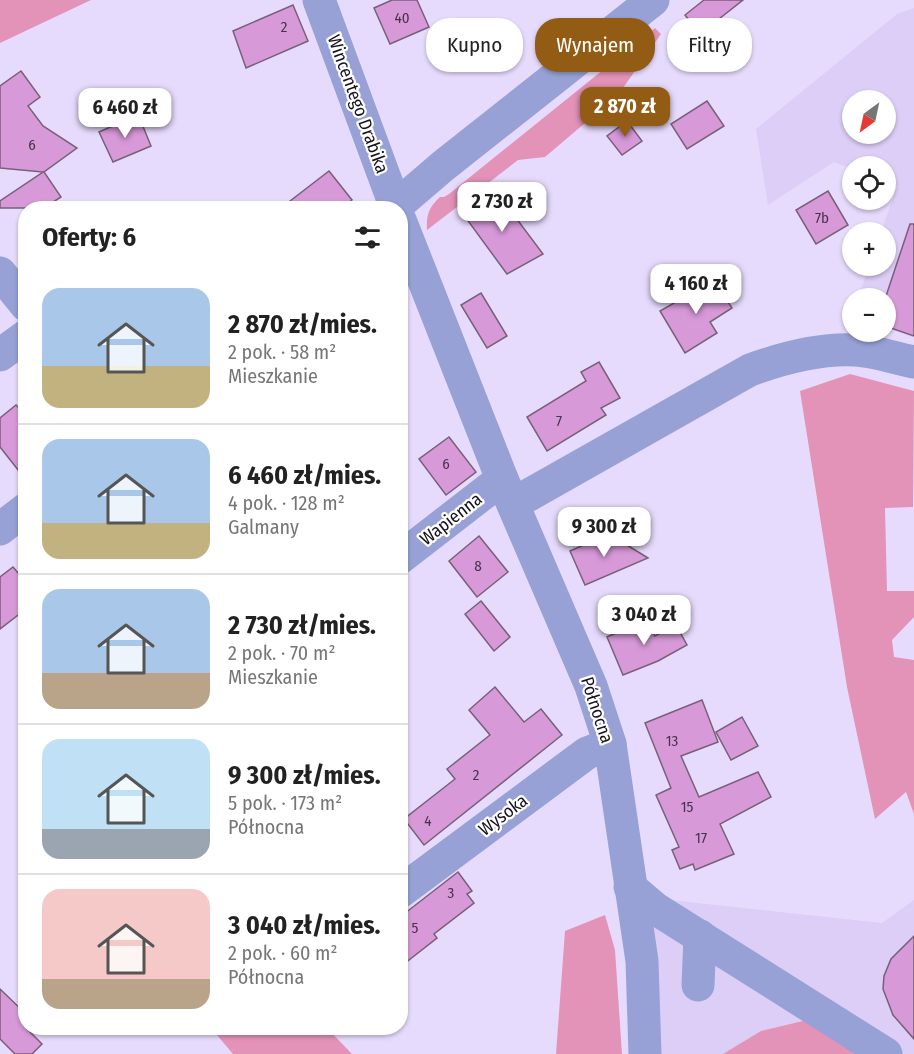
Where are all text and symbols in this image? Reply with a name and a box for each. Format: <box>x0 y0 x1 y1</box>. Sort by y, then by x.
house number: 40 <box>394 9 410 27</box>
house number: 2 <box>281 18 288 36</box>
chip: Kupno <box>426 18 523 72</box>
chip: Wynajem <box>535 18 655 72</box>
chip: Filtry <box>667 18 752 72</box>
street label: Wincentego Drabika <box>323 32 393 176</box>
pin: 2 870 zł <box>563 87 687 138</box>
pin: 6 460 zł <box>63 88 187 139</box>
north arrow <box>842 90 896 144</box>
map controls <box>842 90 896 342</box>
text: 2 870 zł <box>594 94 656 118</box>
text: 6 460 zł <box>92 95 158 119</box>
house number: 6 <box>28 136 36 154</box>
button: locate <box>842 156 896 210</box>
pin: 2 730 zł <box>440 182 564 233</box>
text: 2 730 zł <box>471 189 533 213</box>
house number: 7b <box>815 209 829 227</box>
icon: filters <box>351 221 384 254</box>
text: Oferty: 6 <box>42 222 136 253</box>
button: + <box>842 222 896 276</box>
pin: 4 160 zł <box>634 264 758 315</box>
text: 4 160 zł <box>664 271 728 295</box>
button: − <box>842 288 896 342</box>
text: 2 870 zł/mies. <box>228 309 377 340</box>
icon: home <box>90 312 162 384</box>
text: 2 pok. · 58 m² <box>228 340 336 364</box>
text: Mieszkanie <box>228 364 318 388</box>
house number: 7 <box>556 412 562 430</box>
house number: 6 <box>442 455 450 473</box>
text: 6 460 zł/mies. <box>228 460 381 491</box>
icon: home <box>90 463 162 535</box>
street label: Wapienna <box>416 488 487 550</box>
text: 4 pok. · 128 m² <box>228 491 345 515</box>
pin: 9 300 zł <box>542 507 666 558</box>
text: 9 300 zł <box>572 514 636 538</box>
text: Galmany <box>228 515 299 539</box>
house number: 8 <box>474 557 482 575</box>
pin: 3 040 zł <box>582 595 706 646</box>
text: 3 040 zł <box>612 602 676 626</box>
text: 2 730 zł/mies. <box>228 610 376 641</box>
icon: home <box>90 613 162 685</box>
text: 2 pok. · 70 m² <box>228 641 335 665</box>
text: Mieszkanie <box>228 665 318 689</box>
street label: Północna <box>576 674 618 746</box>
house number: 13 <box>666 732 679 750</box>
text: 9 300 zł/mies. <box>228 760 381 791</box>
icon: home <box>90 763 162 835</box>
house number: 2 <box>473 766 480 784</box>
street label: Wysoka <box>474 789 532 840</box>
text: 5 pok. · 173 m² <box>228 791 342 815</box>
house number: 15 <box>681 798 693 816</box>
house number: 4 <box>424 812 432 830</box>
text: Północna <box>228 815 304 839</box>
house number: 17 <box>695 829 707 847</box>
house number: 3 <box>448 884 455 902</box>
text: 3 040 zł/mies. <box>228 910 381 941</box>
icon: home <box>90 913 162 985</box>
house number: 5 <box>412 919 419 937</box>
text: 2 pok. · 60 m² <box>228 941 338 965</box>
text: Północna <box>228 965 304 989</box>

